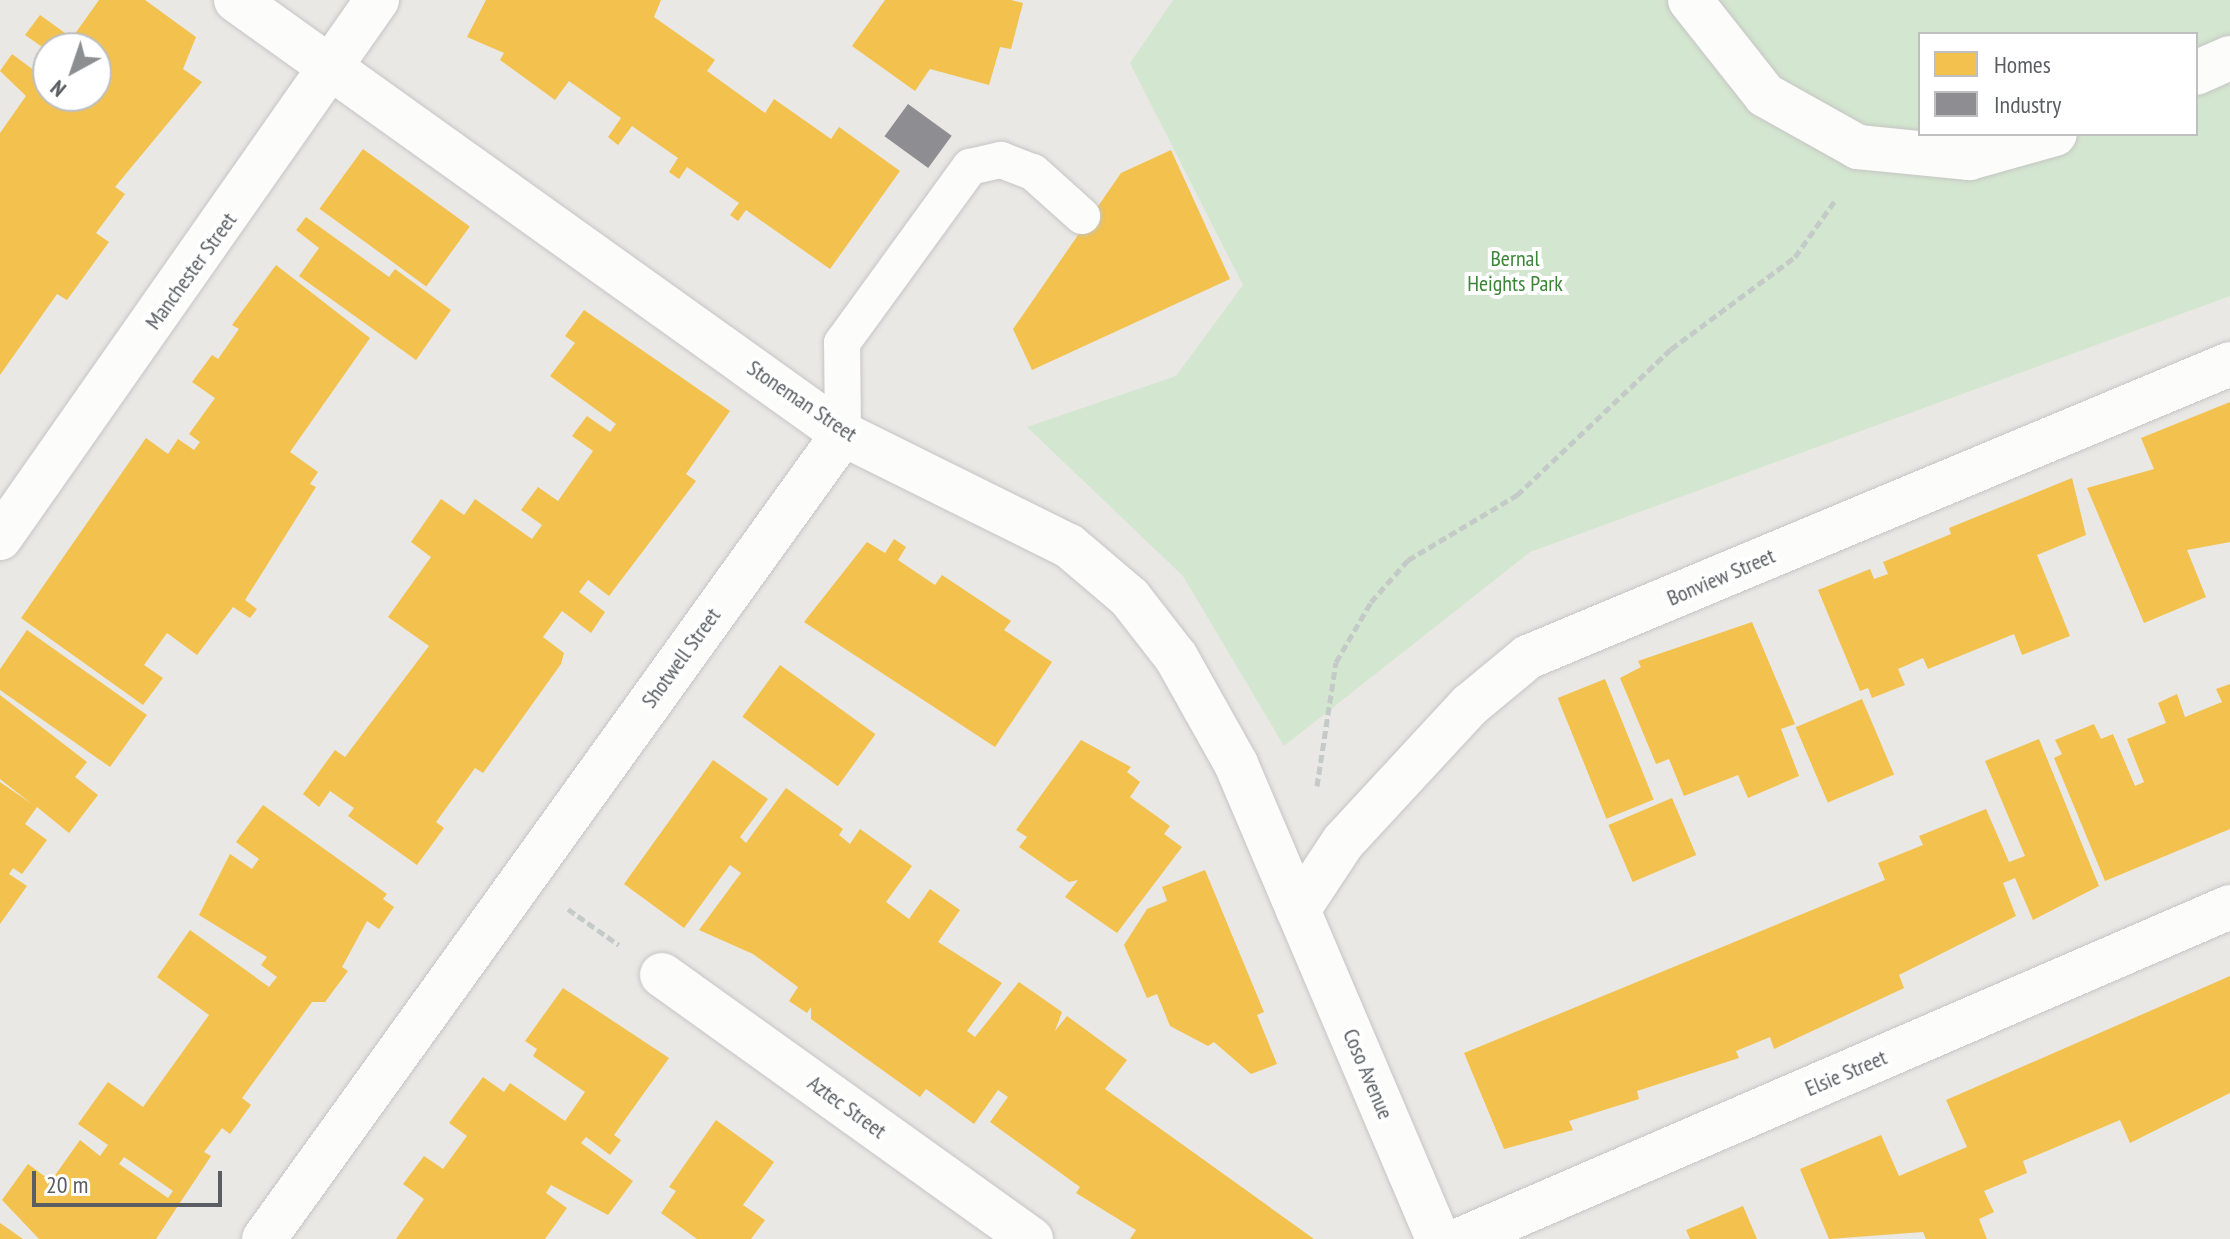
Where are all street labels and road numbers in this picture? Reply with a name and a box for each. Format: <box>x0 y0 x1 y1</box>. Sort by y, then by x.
street label: Manchester Street <box>140 208 242 334</box>
street label: Stoneman Street <box>742 355 862 447</box>
street label: Bonview Street <box>1663 542 1779 612</box>
street label: Shotwell Street <box>636 603 726 713</box>
street label: Coso Avenue <box>1337 1025 1399 1123</box>
street label: Elsie Street <box>1801 1044 1891 1102</box>
street label: Aztec Street <box>803 1070 891 1144</box>

